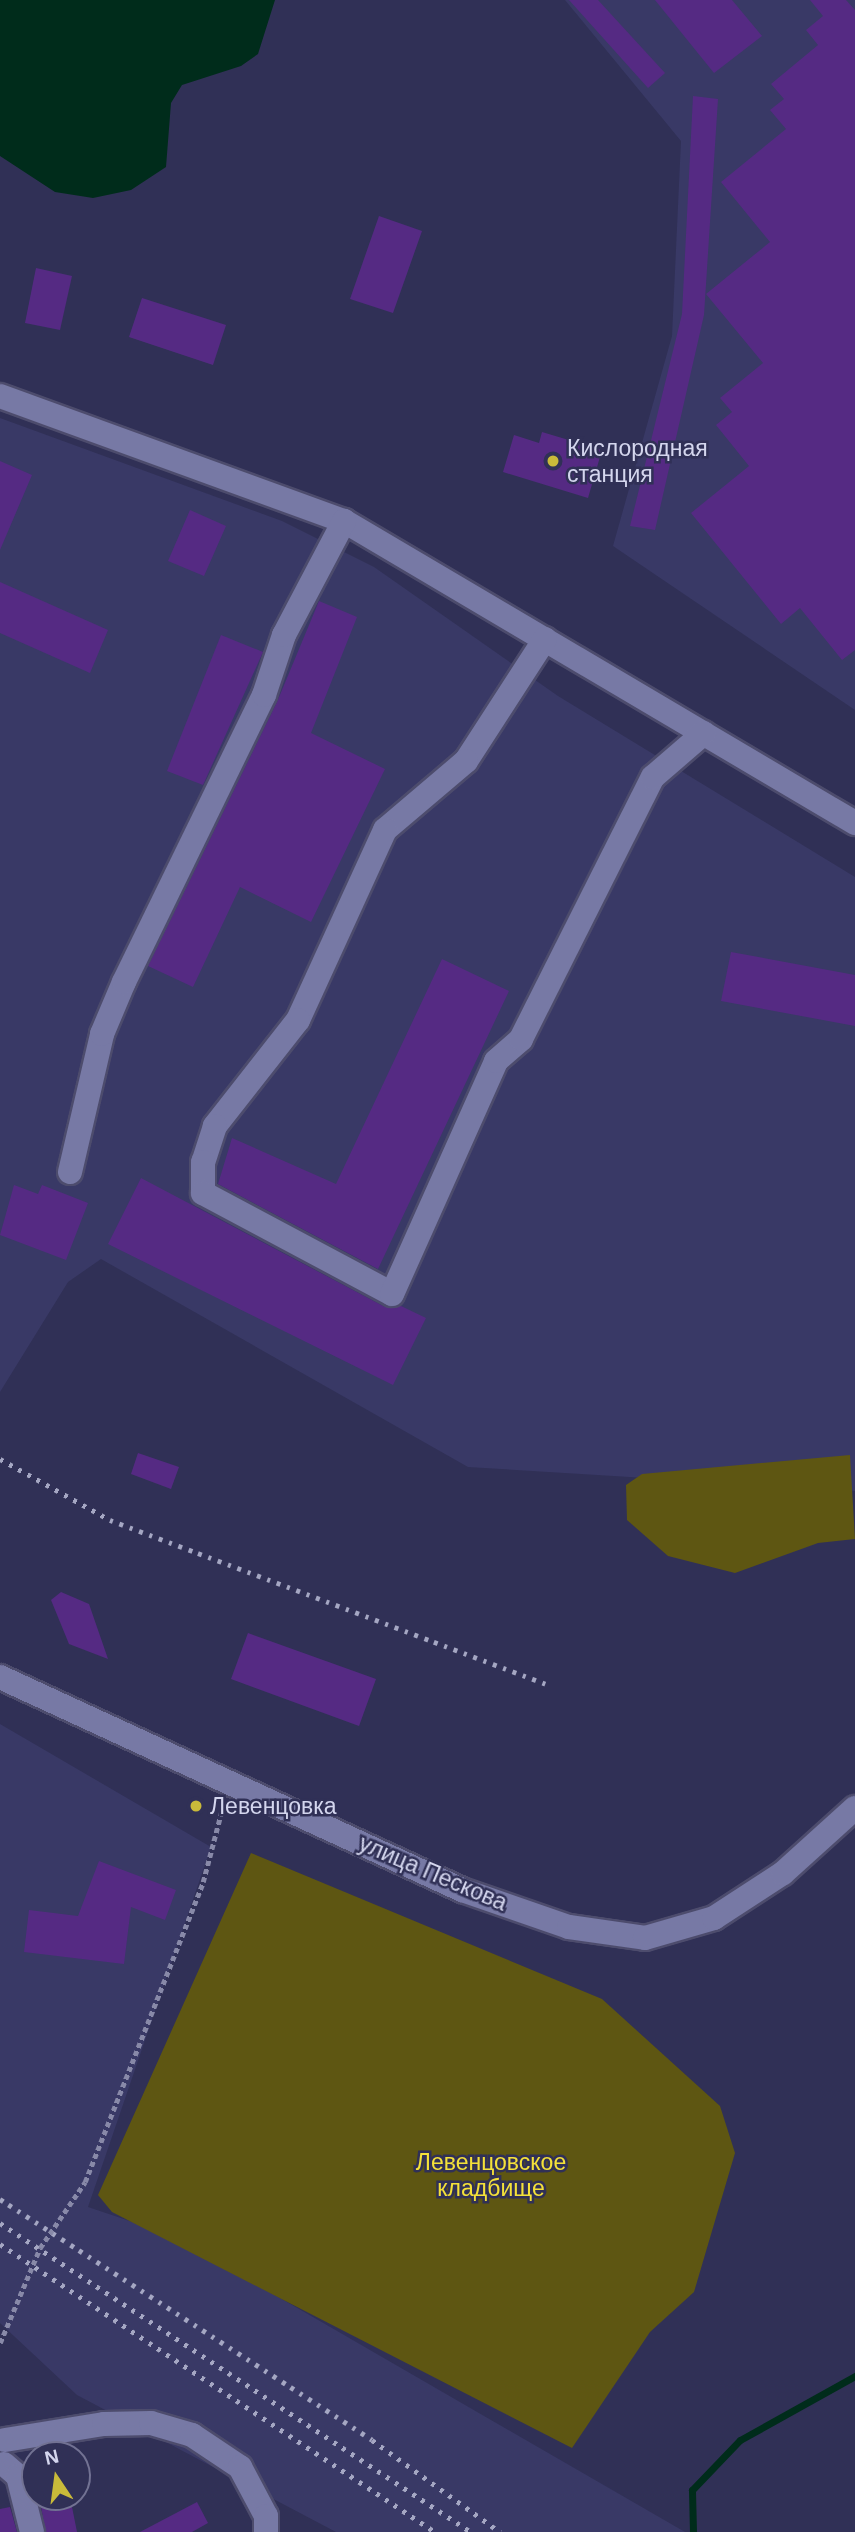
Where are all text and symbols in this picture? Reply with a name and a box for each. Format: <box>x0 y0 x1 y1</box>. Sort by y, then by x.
place label: Кислородная станция <box>567 434 708 488</box>
marker: Кислородная станция <box>545 453 561 469</box>
place label: Левенцовка <box>210 1792 337 1820</box>
marker: Левенцовка <box>188 1798 204 1814</box>
street label: улица Пескова <box>355 1829 511 1917</box>
park label: Левенцовское кладбище <box>416 2148 566 2202</box>
north arrow <box>21 2441 91 2511</box>
text: N <box>43 2445 61 2469</box>

